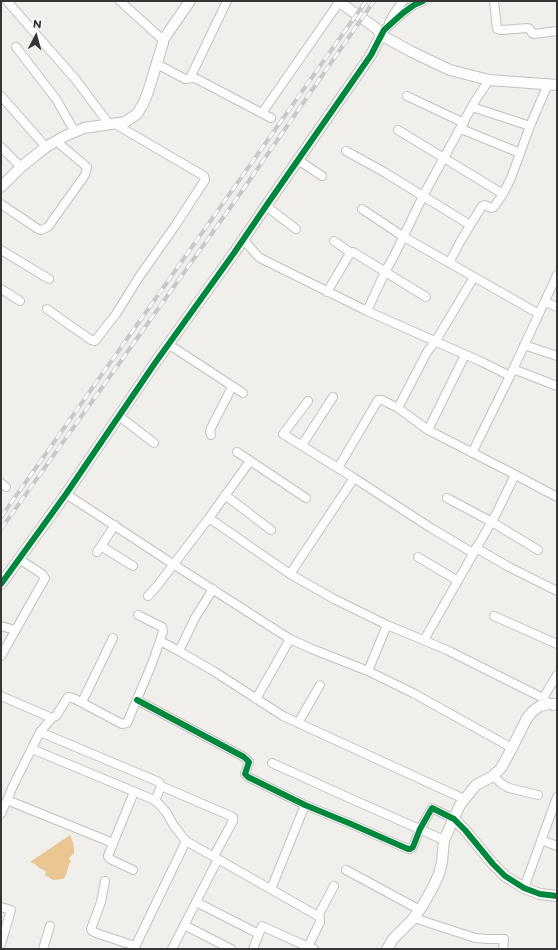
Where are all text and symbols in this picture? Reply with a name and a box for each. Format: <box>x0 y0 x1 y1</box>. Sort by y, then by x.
north arrow <box>16 16 56 56</box>
text: N <box>32 17 42 31</box>

